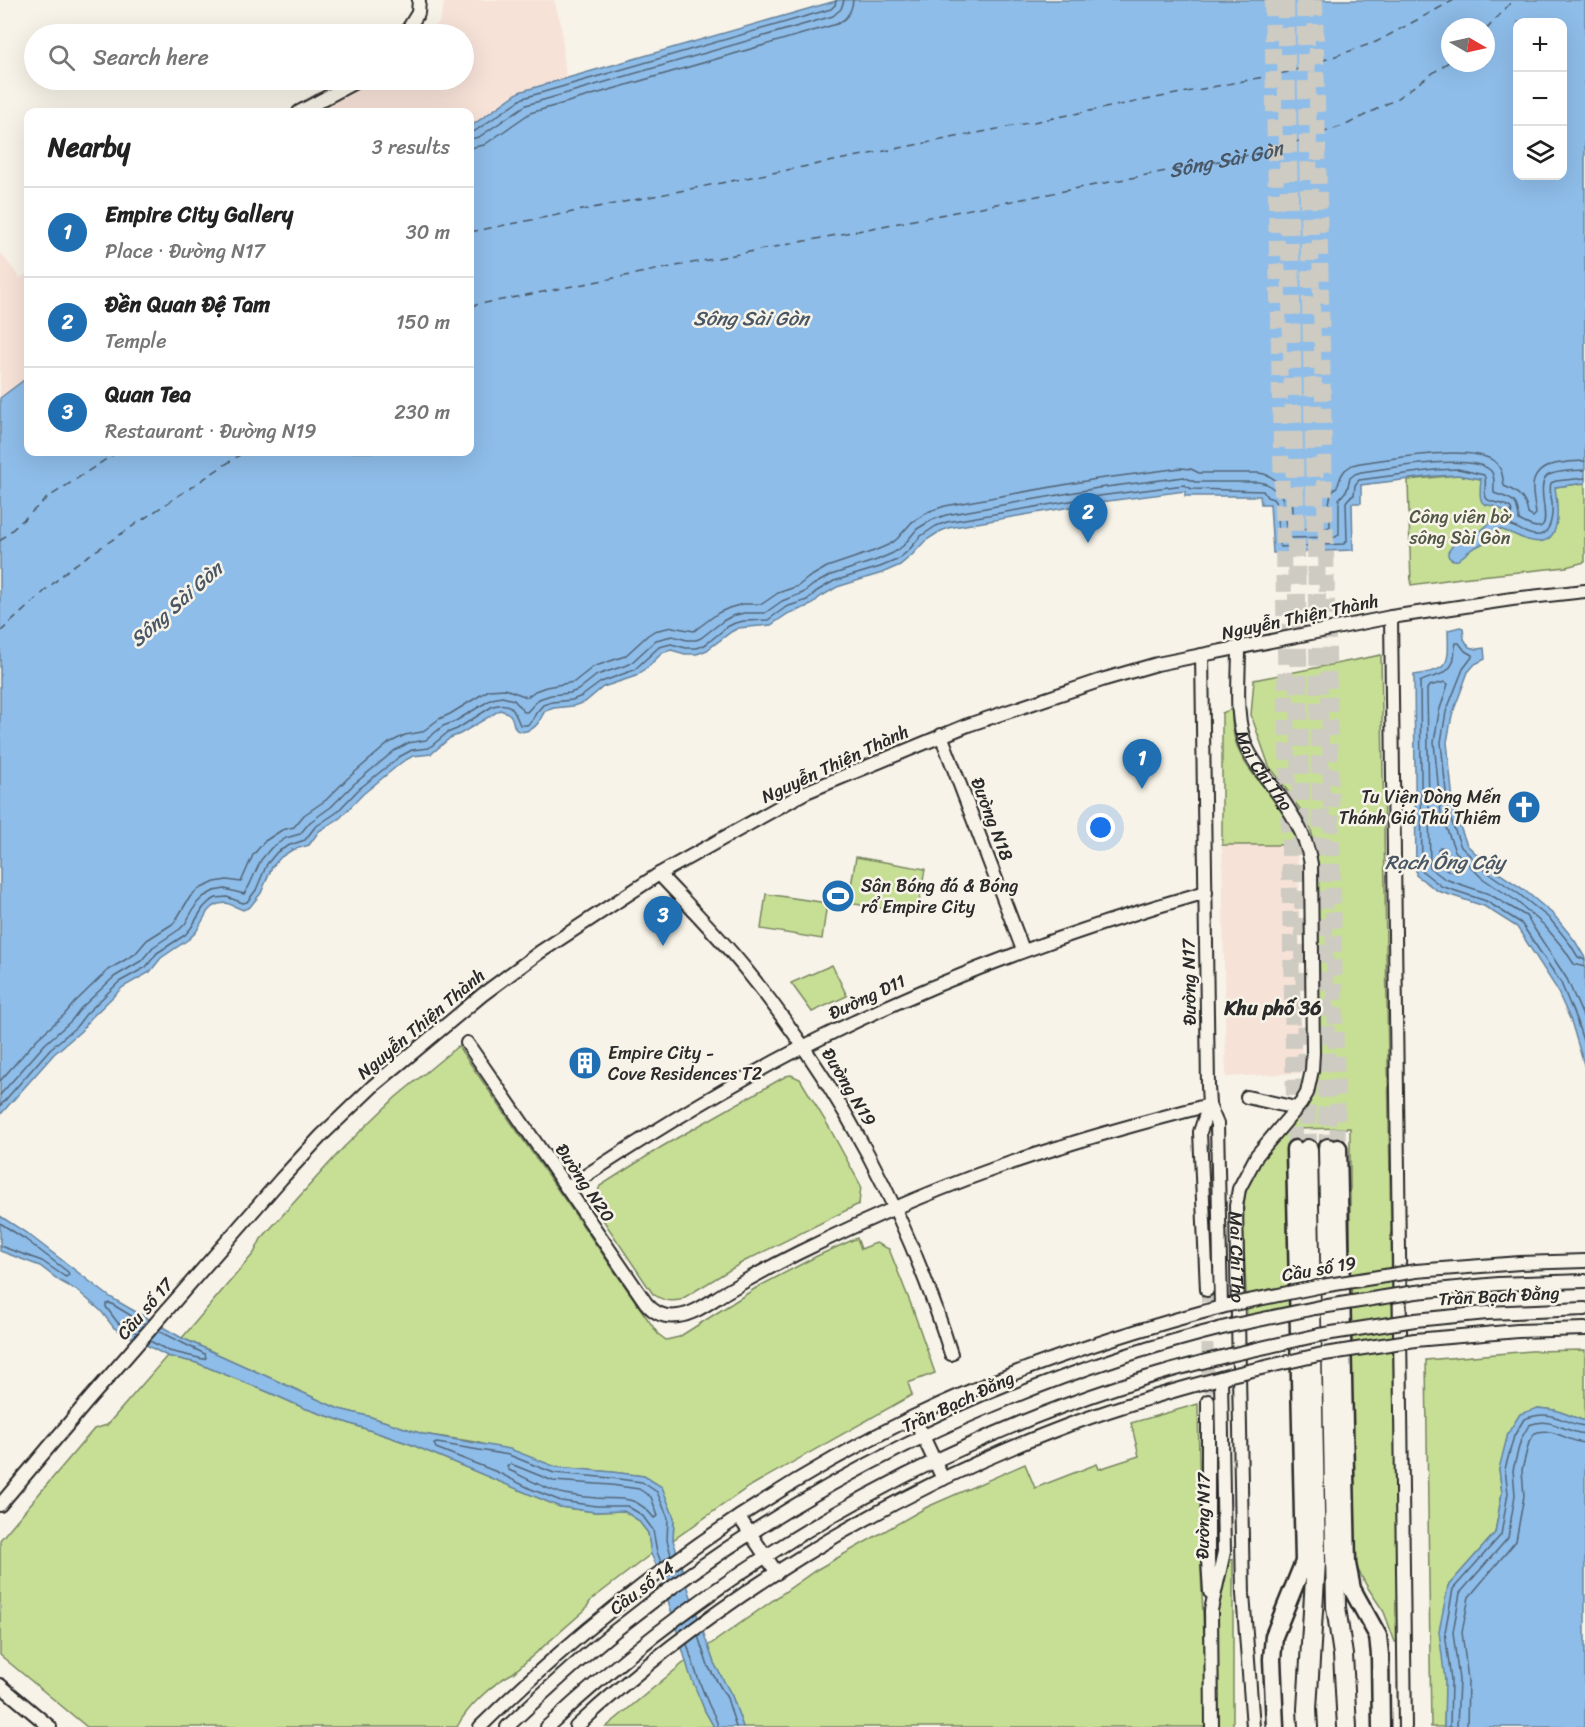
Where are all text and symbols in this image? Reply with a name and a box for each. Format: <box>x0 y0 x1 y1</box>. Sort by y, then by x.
north arrow <box>1441 18 1495 72</box>
map controls <box>1513 18 1567 180</box>
button: + <box>1513 18 1567 72</box>
search box <box>24 24 474 90</box>
text: Search here <box>93 38 209 77</box>
icon: search <box>45 41 78 74</box>
button: − <box>1513 72 1567 126</box>
text: Nearby <box>48 124 130 170</box>
button: layers <box>1513 126 1567 180</box>
text: 3 results <box>372 130 450 165</box>
water label: Sông Sài Gòn <box>1166 130 1290 188</box>
text: Empire City Gallery <box>105 195 293 234</box>
text: 1 <box>63 215 72 250</box>
text: 30 m <box>406 215 450 250</box>
text: Place · Đường N17 <box>105 234 265 269</box>
text: Đền Quan Đệ Tam <box>105 285 270 324</box>
water label: Sông Sài Gòn <box>693 301 811 336</box>
text: 2 <box>62 305 73 340</box>
text: 150 m <box>396 305 450 340</box>
text: Temple <box>105 324 167 359</box>
text: Quan Tea <box>105 375 191 414</box>
text: 3 <box>62 395 73 430</box>
text: 230 m <box>394 395 450 430</box>
text: Restaurant · Đường N19 <box>105 414 317 449</box>
pin: 2 <box>1068 494 1108 543</box>
park label: Công viên bờ sông Sài Gòn <box>1409 501 1512 554</box>
water label: Sông Sài Gòn <box>122 551 233 656</box>
street label: Nguyễn Thiện Thành <box>1218 585 1382 649</box>
street label: Nguyễn Thiện Thành <box>756 716 914 812</box>
street label: Mai Chí Thọ <box>1226 727 1302 818</box>
pin: 1 <box>1122 740 1162 789</box>
street label: Đường N18 <box>961 773 1023 866</box>
place label: Tu Viện Dòng Mến Thánh Giá Thủ Thiêm <box>1339 781 1501 834</box>
church icon: Tu Viện Dòng Mến Thánh Giá Thủ Thiêm <box>1506 789 1542 825</box>
your location <box>1086 813 1115 842</box>
water label: Rạch Ông Cậy <box>1385 845 1508 880</box>
place label: Sân Bóng đá & Bóng rổ Empire City <box>861 870 1018 923</box>
sports icon: Sân Bóng đá & Bóng rổ Empire City <box>820 878 856 914</box>
pin: 3 <box>644 896 682 946</box>
street label: Đường N17 <box>1172 937 1206 1026</box>
street label: Nguyễn Thiện Thành <box>349 960 493 1088</box>
street label: Đường D11 <box>823 965 911 1029</box>
district label: Khu phố 36 <box>1223 991 1322 1026</box>
place label: Empire City - Cove Residences T2 <box>608 1037 762 1090</box>
street label: Đường N19 <box>813 1041 885 1133</box>
building icon: Empire City - Cove Residences T2 <box>567 1045 603 1081</box>
street label: Đường N20 <box>546 1137 624 1229</box>
street label: Mai Chí Thọ <box>1220 1211 1254 1303</box>
street label: Cầu số 19 <box>1279 1247 1359 1291</box>
street label: Cầu số 17 <box>108 1269 183 1348</box>
street label: Trần Bạch Đằng <box>1438 1277 1560 1315</box>
street label: Trần Bạch Đằng <box>896 1362 1020 1442</box>
street label: Đường N17 <box>1186 1471 1220 1560</box>
street label: Cầu số 14 <box>602 1552 682 1624</box>

